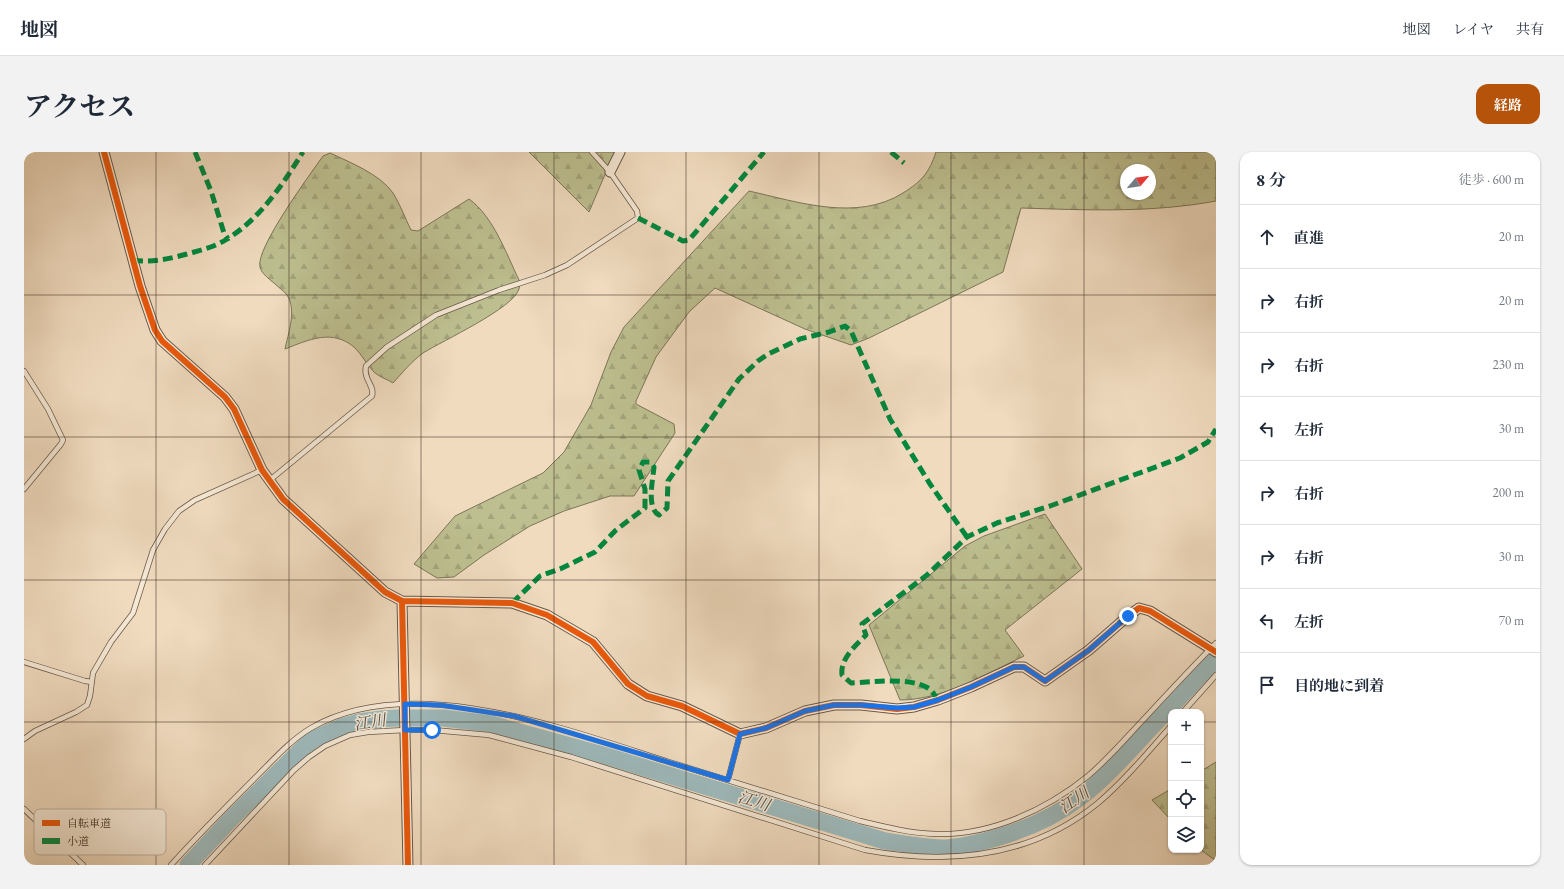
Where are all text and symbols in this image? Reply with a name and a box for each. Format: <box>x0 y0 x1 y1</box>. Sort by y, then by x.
text: 地図 <box>20 17 58 42</box>
text: 地図 <box>1403 20 1431 38</box>
text: レイヤ <box>1453 20 1494 38</box>
text: 共有 <box>1516 20 1544 38</box>
button: 経路 <box>1476 84 1540 124</box>
text: アクセス <box>24 88 135 124</box>
north arrow <box>1120 164 1156 200</box>
text: 8 分 <box>1256 169 1286 191</box>
text: 徒歩 · 600 m <box>1459 171 1524 188</box>
icon: ahead <box>1256 226 1278 248</box>
text: 直進 <box>1294 228 1324 247</box>
text: 20 m <box>1499 228 1524 245</box>
icon: right <box>1256 290 1278 312</box>
text: 右折 <box>1294 292 1324 311</box>
text: 20 m <box>1499 292 1524 309</box>
icon: right <box>1256 354 1278 376</box>
text: 右折 <box>1294 356 1324 375</box>
text: 230 m <box>1493 356 1524 373</box>
icon: left <box>1256 418 1278 440</box>
text: 左折 <box>1294 420 1324 439</box>
text: 30 m <box>1499 420 1524 437</box>
icon: right <box>1256 482 1278 504</box>
text: 右折 <box>1294 484 1324 503</box>
text: 200 m <box>1493 484 1524 501</box>
icon: right <box>1256 546 1278 568</box>
text: 右折 <box>1294 548 1324 567</box>
text: 30 m <box>1499 548 1524 565</box>
route end <box>1119 607 1137 625</box>
icon: left <box>1256 610 1278 632</box>
text: 左折 <box>1294 612 1324 631</box>
text: 70 m <box>1499 612 1524 629</box>
icon: arrive <box>1256 674 1278 696</box>
text: 目的地に到着 <box>1294 676 1384 695</box>
water label: 江川 <box>353 709 389 735</box>
map controls <box>1168 709 1204 853</box>
button: + <box>1168 709 1204 745</box>
route start <box>423 721 441 739</box>
button: − <box>1168 745 1204 781</box>
water label: 江川 <box>1055 781 1095 818</box>
button: locate <box>1168 781 1204 817</box>
water label: 江川 <box>736 786 774 816</box>
legend <box>34 809 166 855</box>
text: 自転車道 <box>67 816 111 830</box>
button: layers <box>1168 817 1204 853</box>
text: 小道 <box>67 834 89 848</box>

